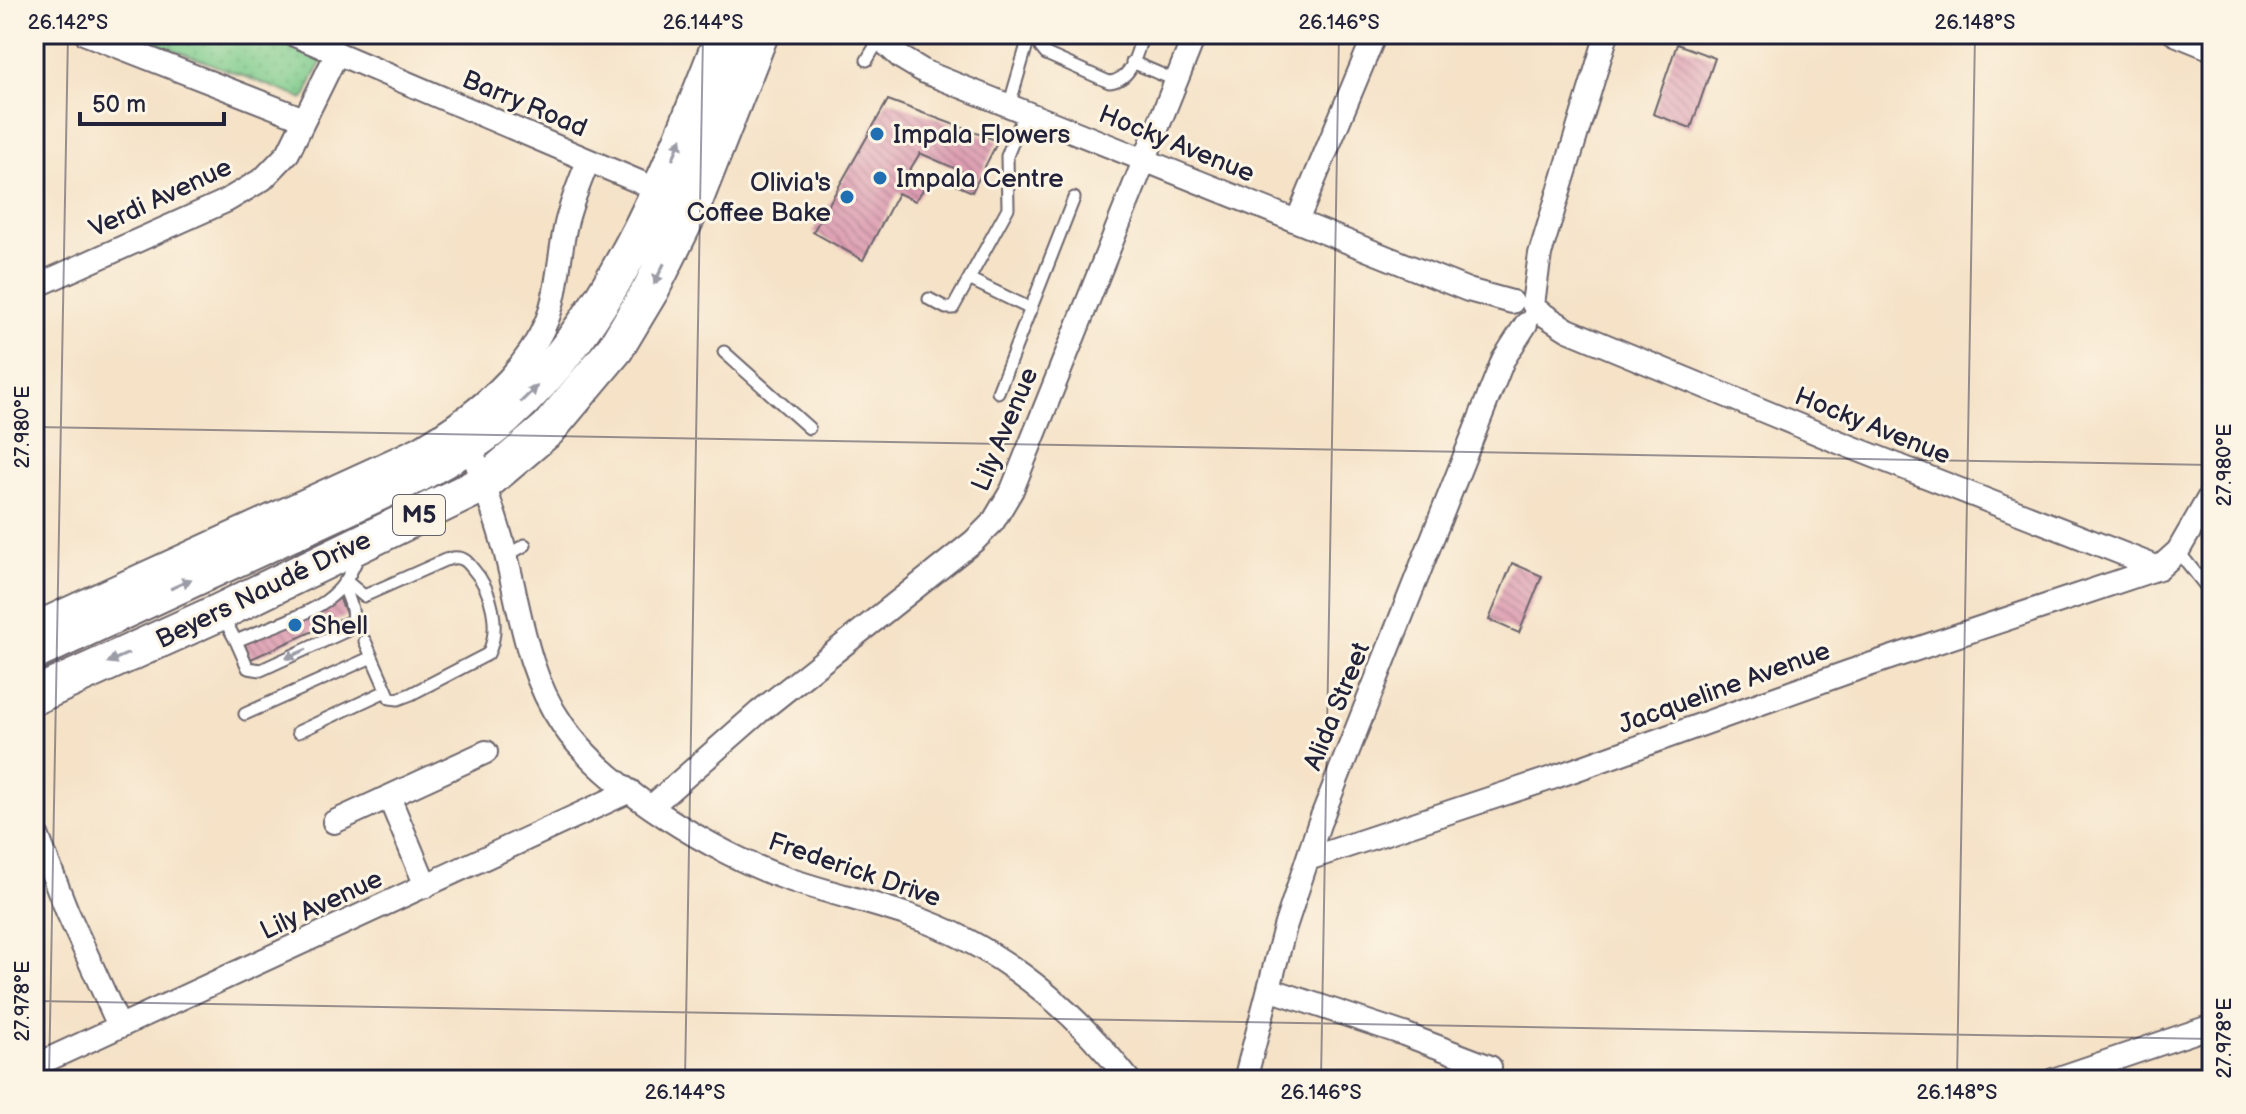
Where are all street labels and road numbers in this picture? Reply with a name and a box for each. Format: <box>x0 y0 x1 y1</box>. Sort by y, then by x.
street label: Barry Road <box>457 64 591 145</box>
street label: Hocky Avenue <box>1094 99 1259 190</box>
street label: Verdi Avenue <box>84 152 237 245</box>
street label: Lily Avenue <box>965 363 1045 496</box>
street label: Hocky Avenue <box>1790 381 1955 472</box>
road number: M5 <box>393 495 445 535</box>
street label: Beyers Naudé Drive <box>151 525 376 656</box>
street label: Jacqueline Avenue <box>1614 636 1835 741</box>
street label: Alida Street <box>1298 638 1377 775</box>
street label: Frederick Drive <box>764 826 945 914</box>
street label: Lily Avenue <box>256 864 388 947</box>

